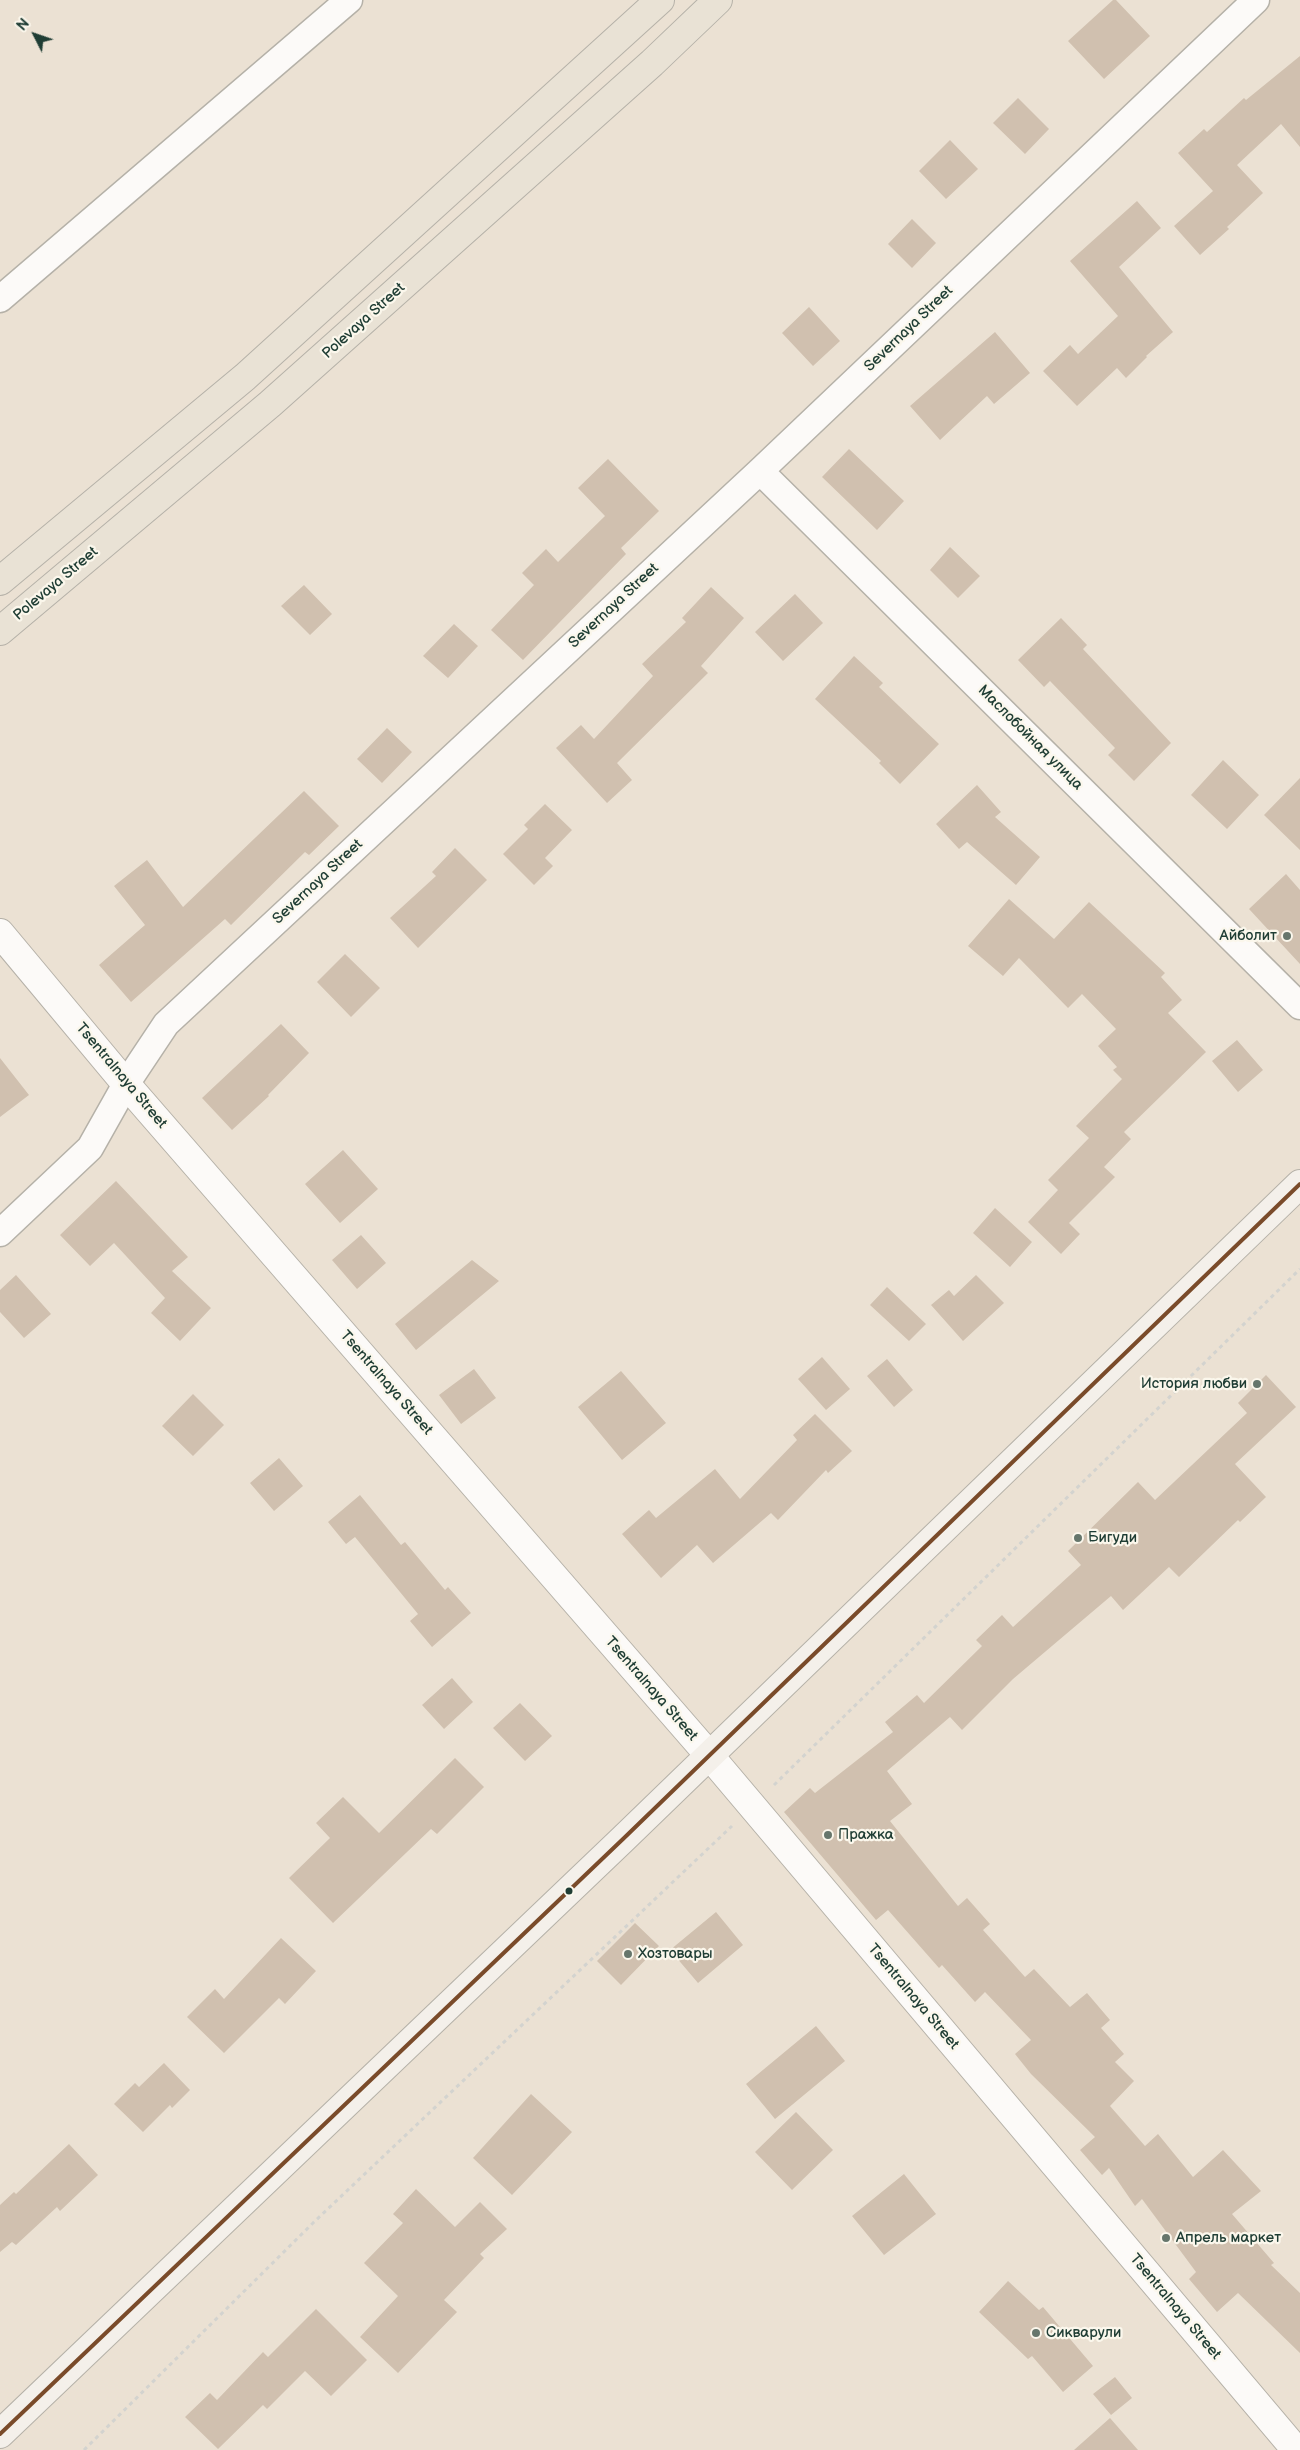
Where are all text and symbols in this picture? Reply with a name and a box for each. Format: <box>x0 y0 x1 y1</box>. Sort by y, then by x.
north arrow <box>10 10 60 60</box>
text: N <box>13 15 33 34</box>
street label: Polevaya Street <box>319 279 409 363</box>
street label: Severnaya Street <box>861 282 957 376</box>
street label: Polevaya Street <box>10 543 102 625</box>
street label: Severnaya Street <box>565 560 663 652</box>
street label: Маслобойная улица <box>974 682 1086 794</box>
street label: Severnaya Street <box>269 836 367 928</box>
place label: Айболит <box>1220 927 1277 945</box>
marker: Айболит <box>1281 930 1293 942</box>
street label: Tsentralnaya Street <box>72 1020 170 1132</box>
street label: Tsentralnaya Street <box>336 1327 436 1439</box>
place label: История любви <box>1141 1375 1247 1393</box>
marker: История любви <box>1251 1378 1263 1390</box>
place label: Бигуди <box>1088 1529 1137 1547</box>
marker: Бигуди <box>1072 1532 1084 1544</box>
street label: Tsentralnaya Street <box>601 1633 701 1745</box>
place label: Пражка <box>838 1826 894 1844</box>
marker: Пражка <box>822 1829 834 1841</box>
unlabelled marker <box>564 1886 574 1896</box>
street label: Tsentralnaya Street <box>864 1941 962 2053</box>
place label: Хозтовары <box>638 1945 712 1963</box>
marker: Хозтовары <box>622 1948 634 1960</box>
place label: Апрель маркет <box>1176 2229 1281 2247</box>
marker: Апрель маркет <box>1160 2232 1172 2244</box>
street label: Tsentralnaya Street <box>1126 2251 1224 2363</box>
place label: Сикварули <box>1046 2324 1121 2342</box>
marker: Сикварули <box>1030 2327 1042 2339</box>

